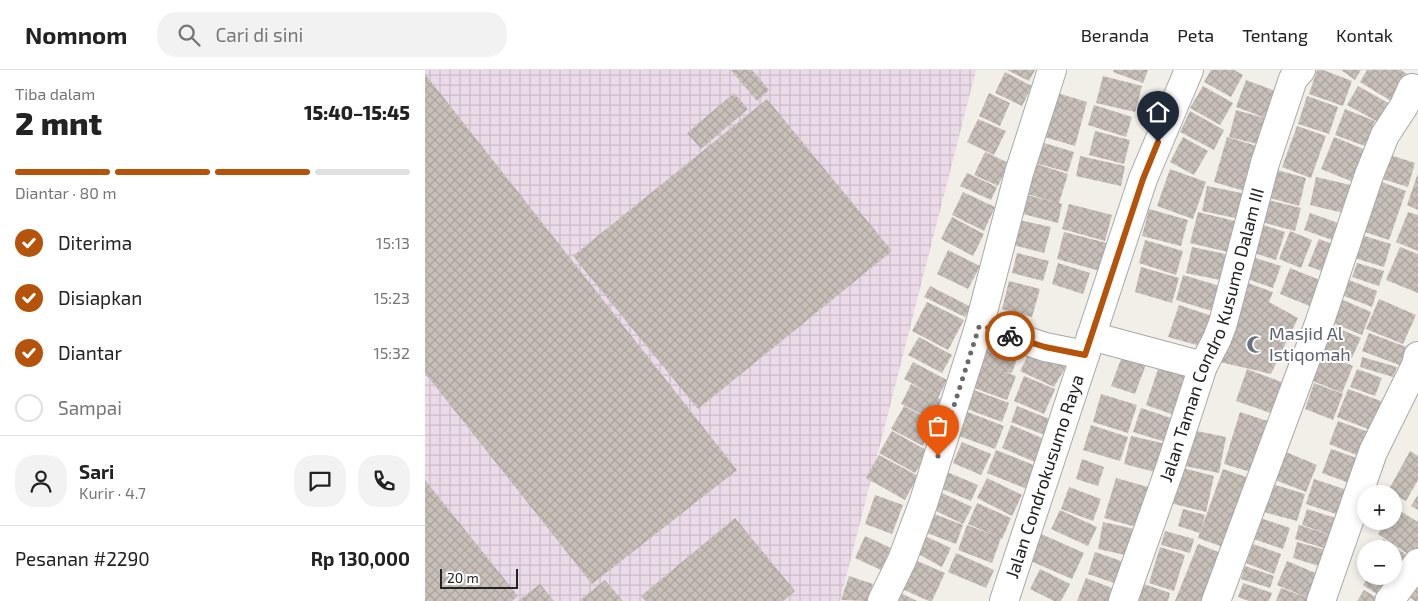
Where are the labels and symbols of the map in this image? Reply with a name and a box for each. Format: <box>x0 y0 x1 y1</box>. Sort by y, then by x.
pin <box>1137 91 1179 142</box>
street label: Jalan Taman Condro Kusumo Dalam III <box>1154 185 1268 485</box>
courier <box>985 311 1035 361</box>
place label: Masjid Al Istiqomah <box>1269 322 1351 365</box>
mosque icon: Masjid Al Istiqomah <box>1245 334 1265 354</box>
street label: Jalan Condrokusumo Raya <box>1000 371 1088 581</box>
pin <box>917 405 959 456</box>
scale bar <box>440 566 517 589</box>

